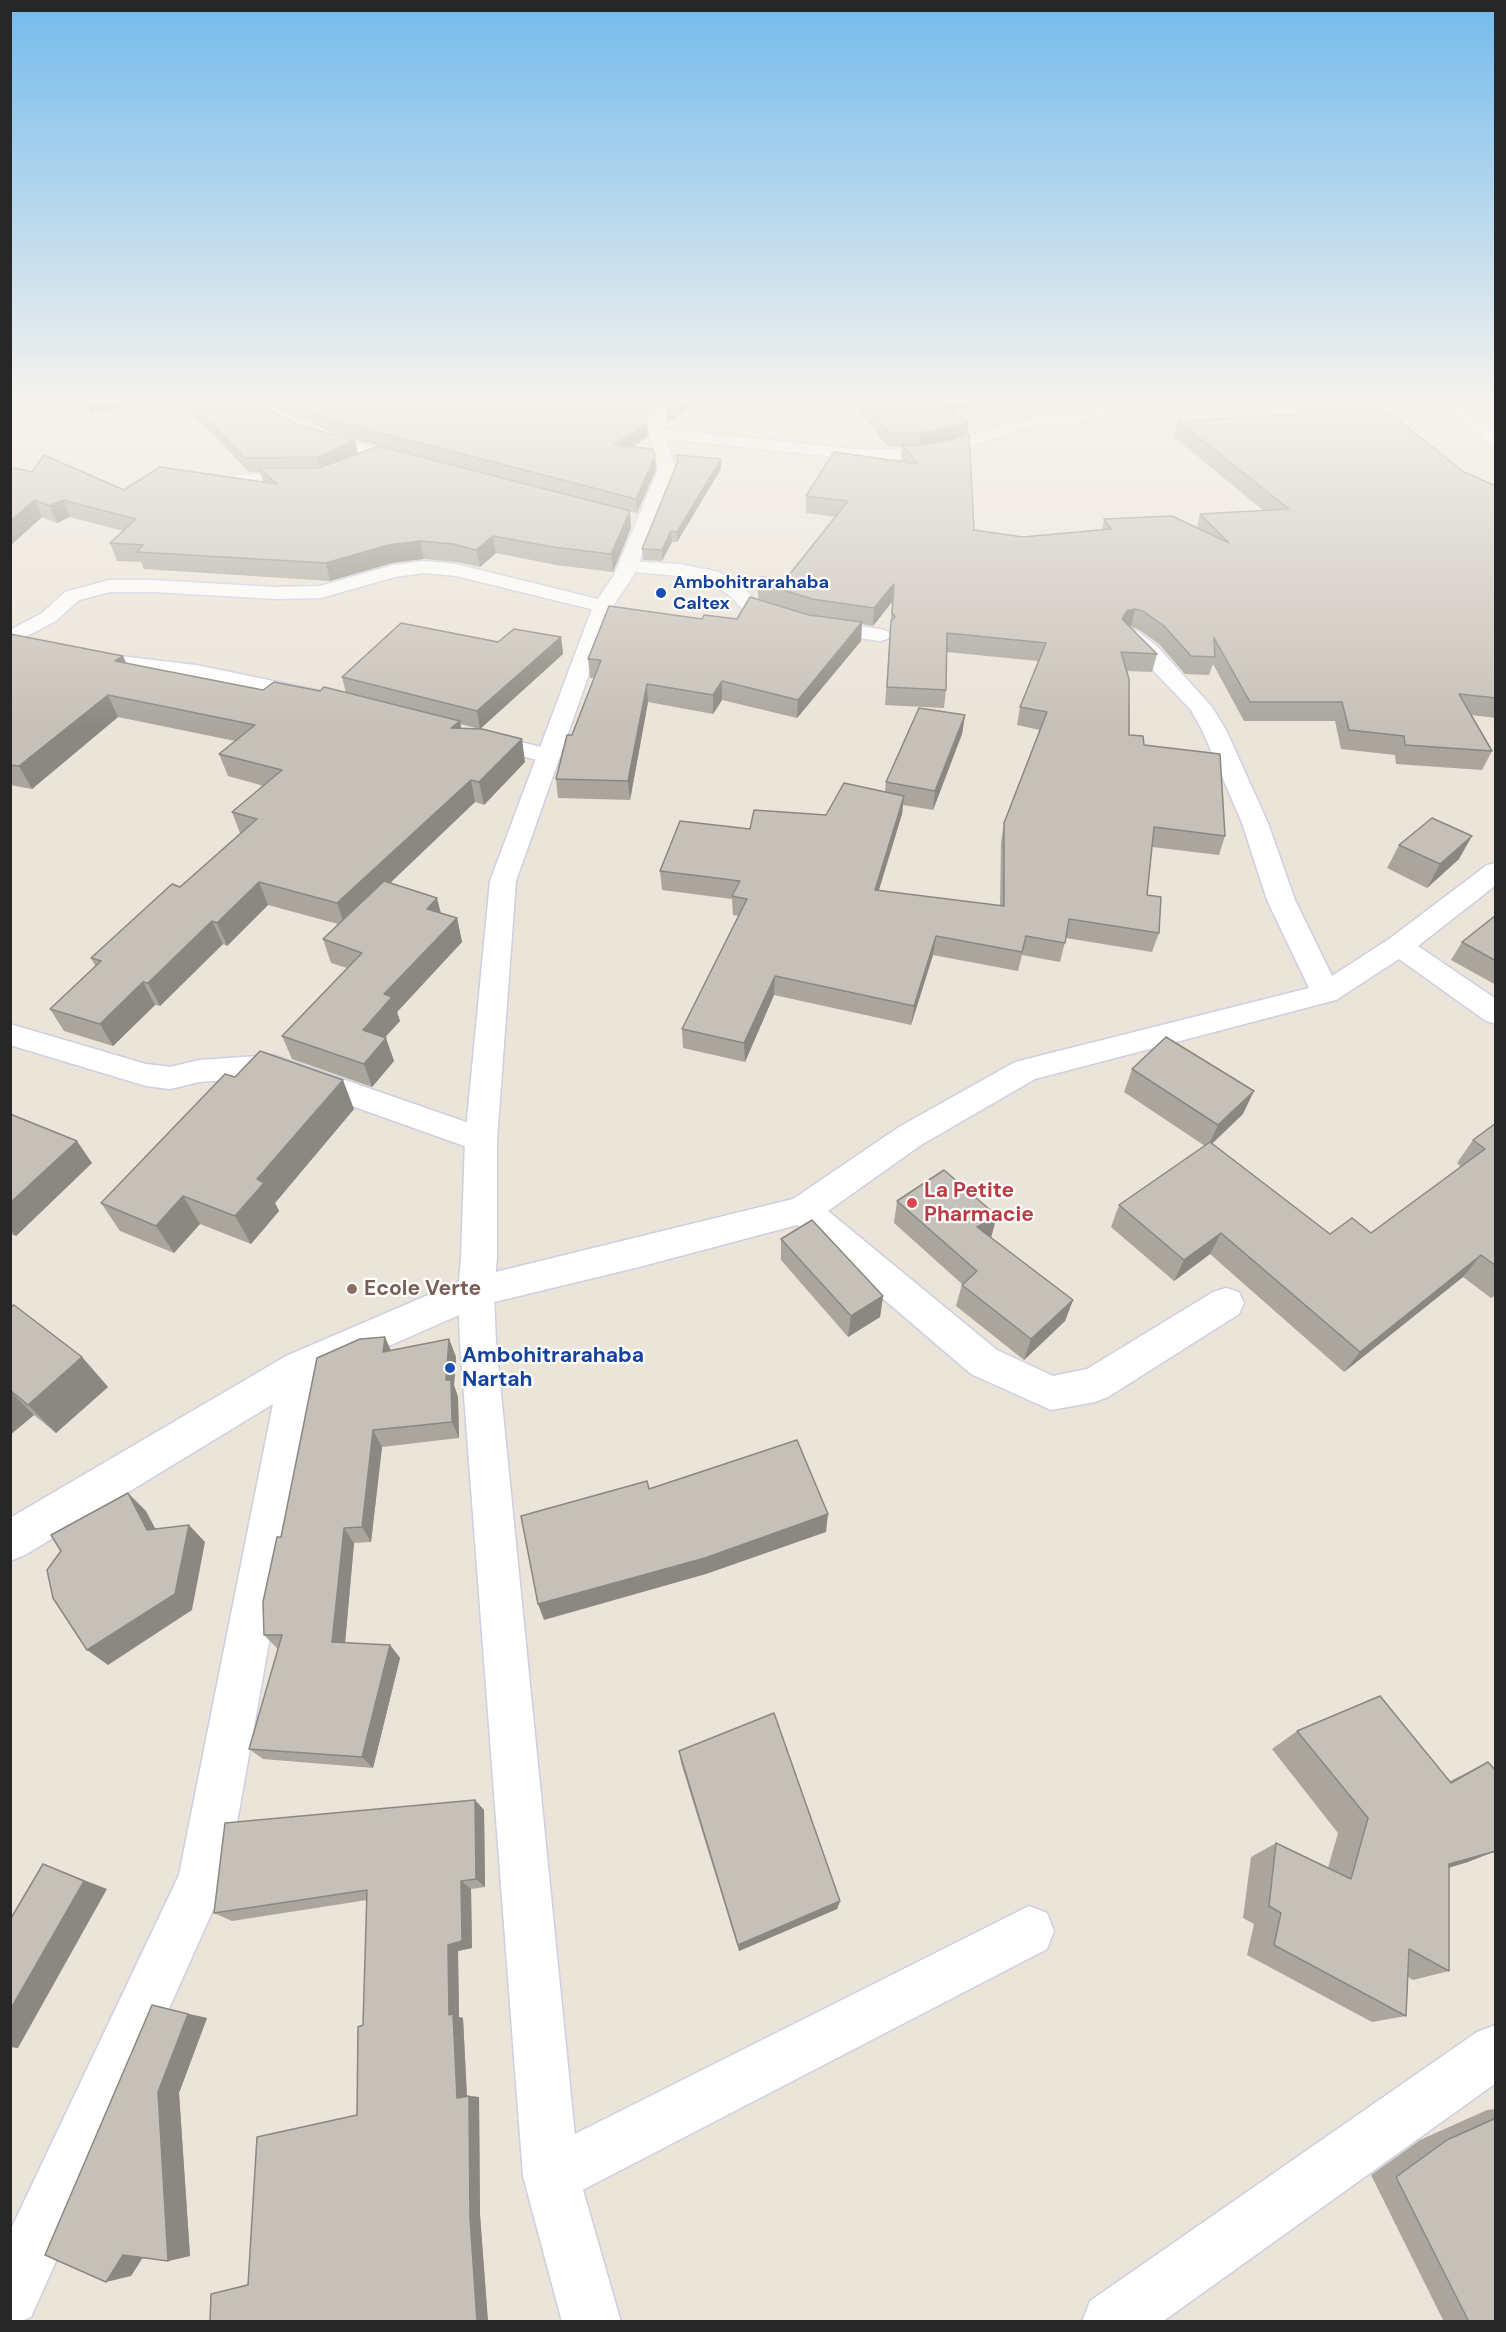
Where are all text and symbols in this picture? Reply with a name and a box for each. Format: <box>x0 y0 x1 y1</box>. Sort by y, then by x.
place label: Ambohitrarahaba Caltex <box>673 572 829 614</box>
marker: Ambohitrarahaba Caltex <box>654 586 668 600</box>
place label: La Petite Pharmacie <box>924 1178 1034 1228</box>
marker: La Petite Pharmacie <box>905 1196 919 1210</box>
place label: Ecole Verte <box>364 1276 481 1302</box>
marker: Ecole Verte <box>345 1282 359 1296</box>
place label: Ambohitrarahaba Nartah <box>462 1343 644 1393</box>
marker: Ambohitrarahaba Nartah <box>443 1361 457 1375</box>

